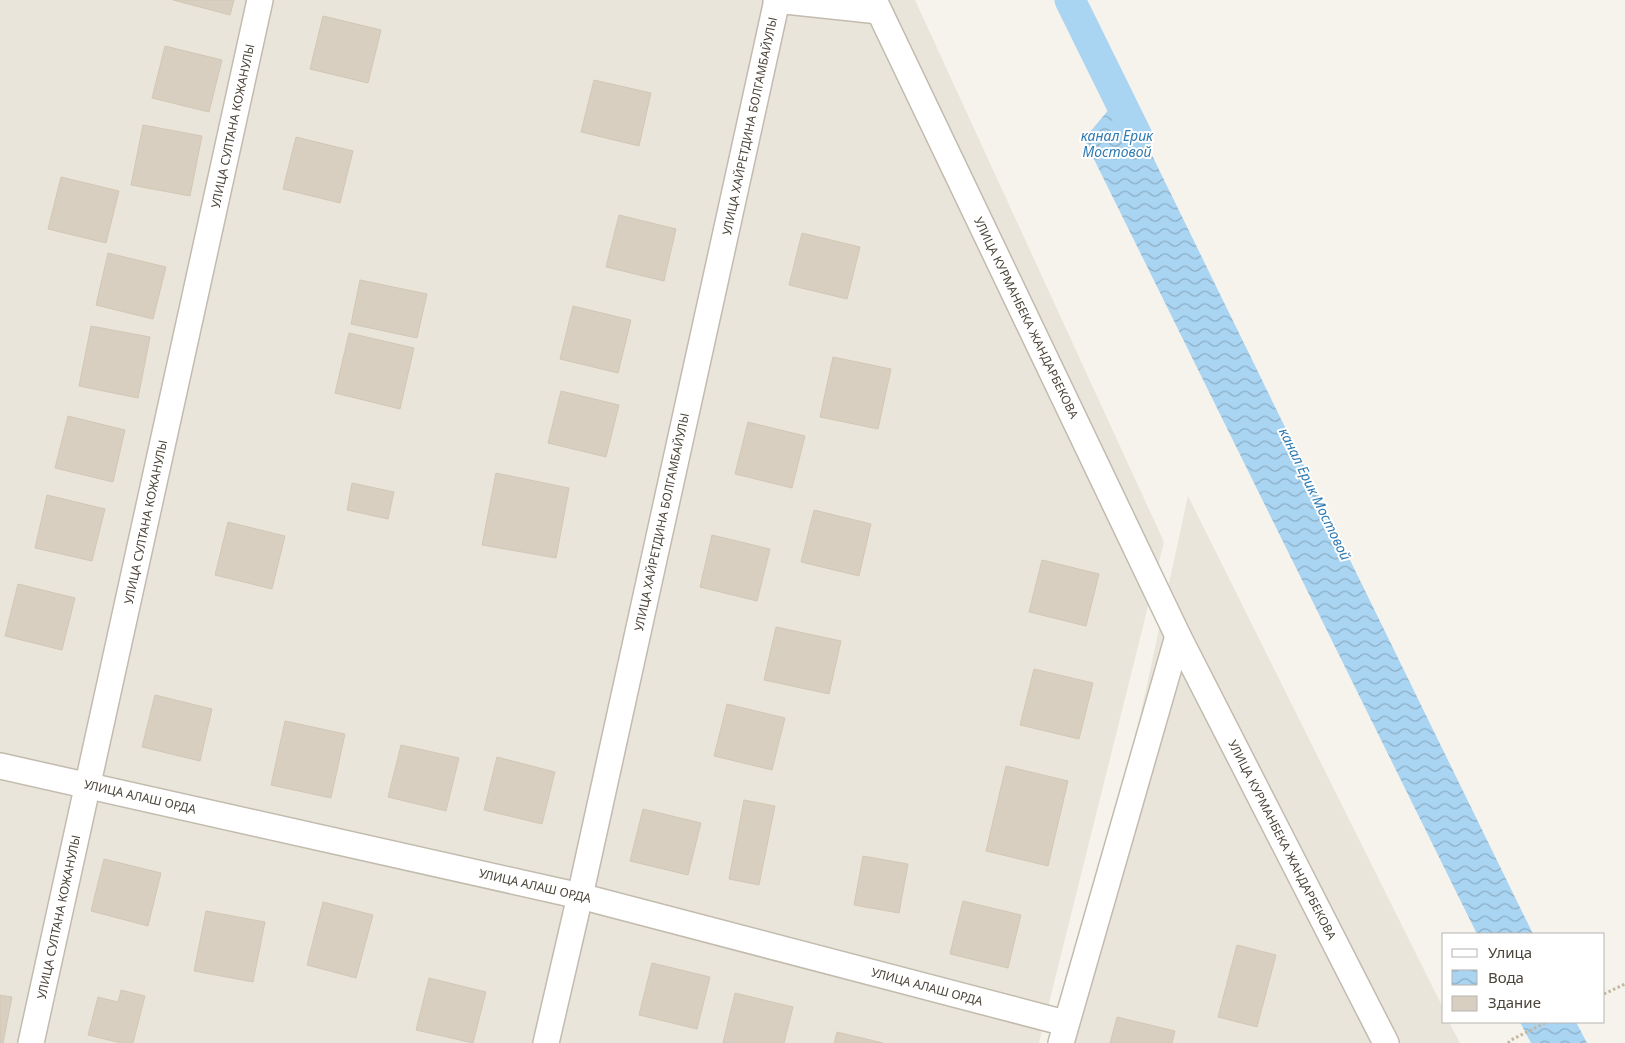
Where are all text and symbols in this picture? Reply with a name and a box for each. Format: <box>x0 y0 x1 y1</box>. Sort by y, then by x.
street label: УЛИЦА ХАЙРЕТДИНА БОЛГАМБАЙУЛЫ <box>718 15 781 237</box>
street label: УЛИЦА СУЛТАНА КОЖАНУЛЫ <box>207 42 258 210</box>
water label: канал Ерик Мостовой <box>1081 126 1154 161</box>
street label: УЛИЦА КУРМАНБЕКА ЖАНДАРБЕКОВА <box>970 214 1083 422</box>
street label: УЛИЦА ХАЙРЕТДИНА БОЛГАМБАЙУЛЫ <box>630 411 693 633</box>
water label: канал Ерик Мостовой <box>1275 424 1356 563</box>
street label: УЛИЦА СУЛТАНА КОЖАНУЛЫ <box>120 438 171 606</box>
street label: УЛИЦА КУРМАНБЕКА ЖАНДАРБЕКОВА <box>1224 737 1341 943</box>
street label: УЛИЦА АЛАШ ОРДА <box>82 775 198 818</box>
street label: УЛИЦА СУЛТАНА КОЖАНУЛЫ <box>33 833 84 1001</box>
street label: УЛИЦА АЛАШ ОРДА <box>477 864 593 907</box>
legend <box>1442 933 1605 1023</box>
text: Улица <box>1488 942 1532 962</box>
street label: УЛИЦА АЛАШ ОРДА <box>870 963 985 1010</box>
text: Вода <box>1488 967 1524 987</box>
text: Здание <box>1488 992 1541 1012</box>

